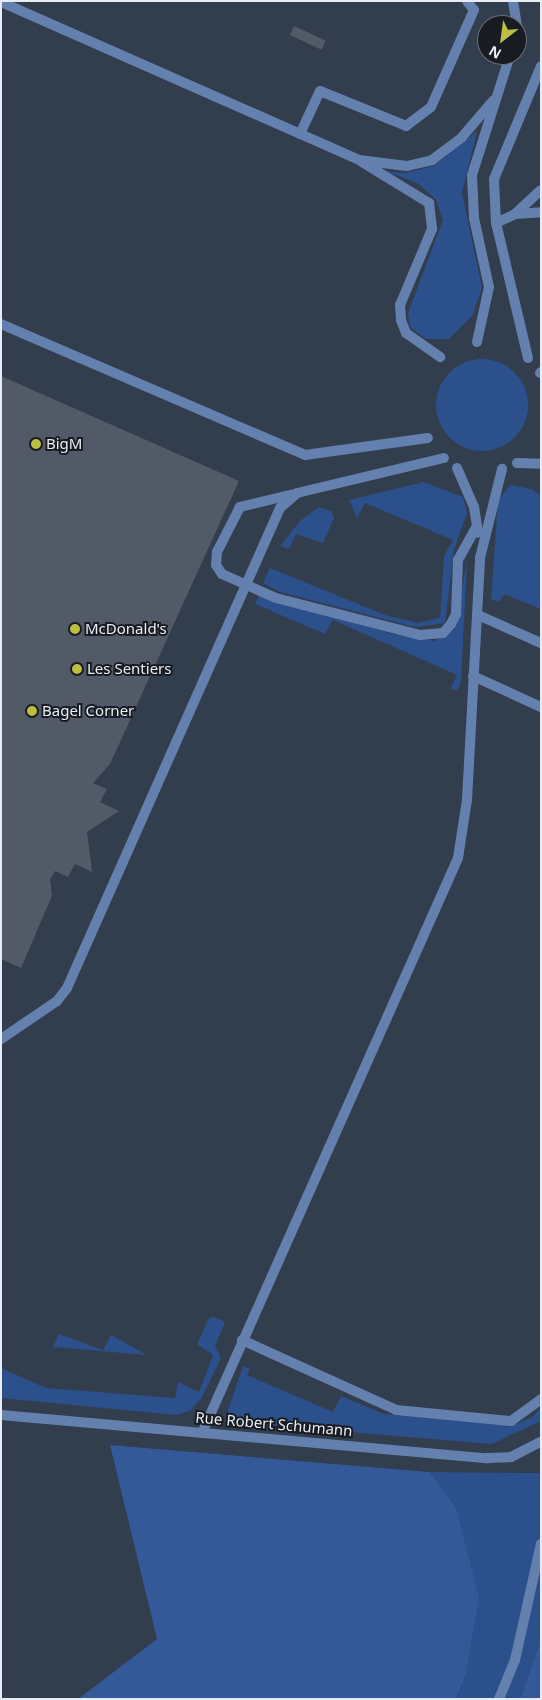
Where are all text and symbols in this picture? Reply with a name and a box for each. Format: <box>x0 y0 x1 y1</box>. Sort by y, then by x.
north arrow <box>477 15 527 65</box>
text: N <box>485 41 504 64</box>
place label: BigM <box>46 435 82 453</box>
marker: BigM <box>30 438 42 450</box>
place label: McDonald's <box>85 620 167 638</box>
marker: McDonald's <box>69 623 81 635</box>
place label: Les Sentiers <box>87 660 171 678</box>
marker: Les Sentiers <box>71 663 83 675</box>
place label: Bagel Corner <box>42 702 134 720</box>
marker: Bagel Corner <box>26 705 38 717</box>
street label: Rue Robert Schumann <box>195 1408 353 1440</box>

